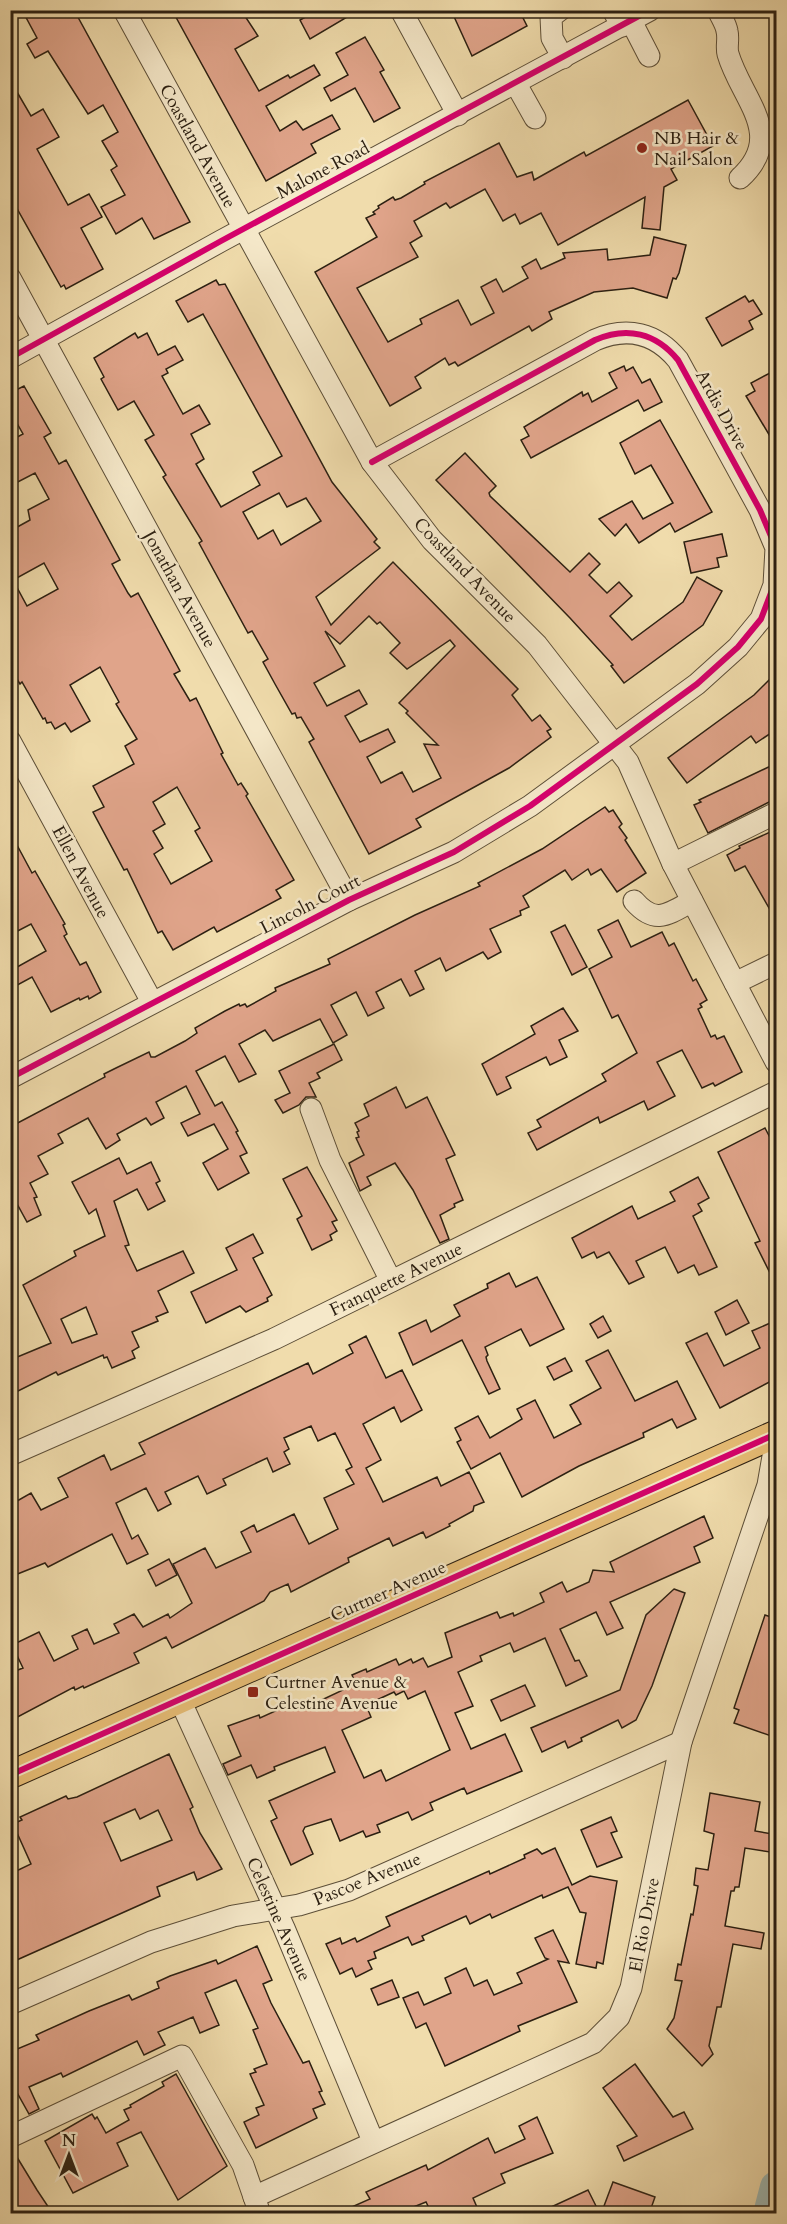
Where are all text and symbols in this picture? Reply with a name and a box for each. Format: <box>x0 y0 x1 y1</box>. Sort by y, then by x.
street label: Coastland Avenue <box>153 80 242 213</box>
place label: NB Hair & Nail Salon <box>654 126 740 172</box>
street label: Malone Road <box>272 135 374 205</box>
marker: NB Hair & Nail Salon <box>635 141 649 155</box>
street label: Ardis Drive <box>689 366 754 455</box>
street label: Coastland Avenue <box>408 512 522 629</box>
street label: Jonathan Avenue <box>136 523 222 652</box>
street label: Ellen Avenue <box>46 821 116 923</box>
street label: Lincoln Court <box>256 868 365 940</box>
street label: Franquette Avenue <box>325 1236 467 1323</box>
street label: Curtner Avenue <box>326 1555 450 1628</box>
place label: Curtner Avenue & Celestine Avenue <box>265 1670 408 1716</box>
marker: Curtner Avenue & Celestine Avenue <box>246 1685 260 1699</box>
street label: Pascoe Avenue <box>310 1847 425 1912</box>
street label: Celestine Avenue <box>240 1853 317 1985</box>
street label: El Rio Drive <box>623 1876 666 1975</box>
north arrow <box>39 2125 99 2185</box>
text: N <box>62 2130 76 2152</box>

